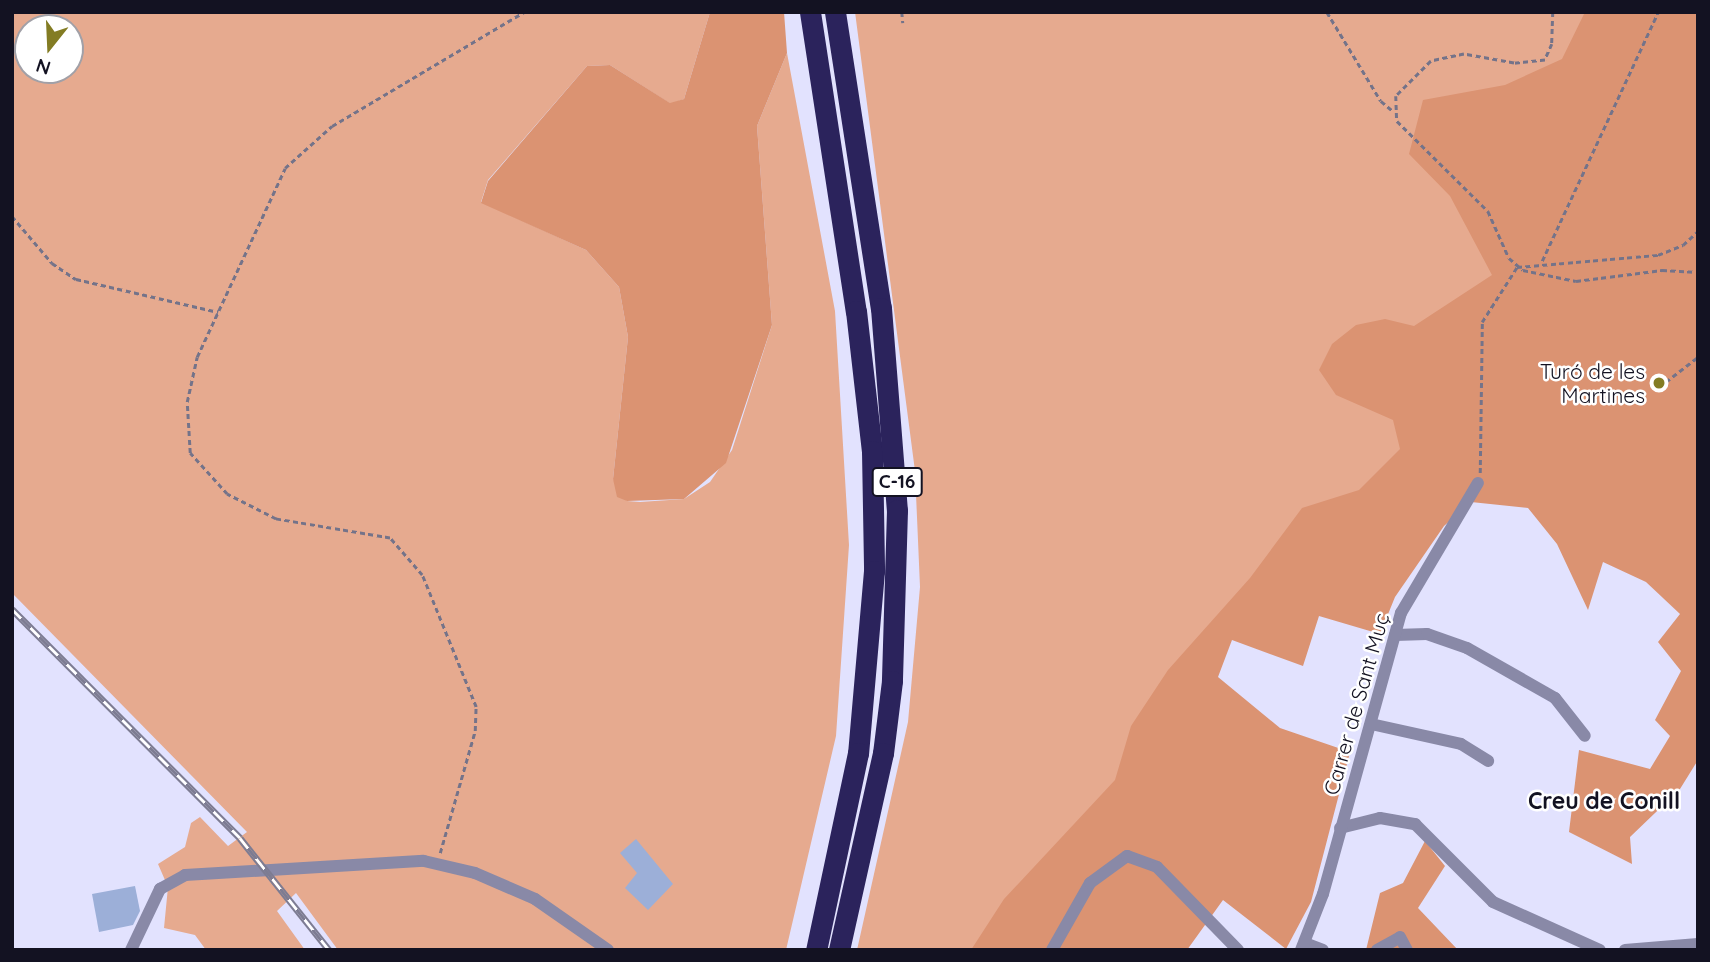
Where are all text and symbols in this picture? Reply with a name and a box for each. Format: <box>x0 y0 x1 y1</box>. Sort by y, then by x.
north arrow <box>14 14 84 84</box>
text: N <box>33 53 53 81</box>
place label: Turó de les Martines <box>1540 358 1645 408</box>
marker: Turó de les Martines <box>1651 375 1667 391</box>
road number: C-16 <box>871 467 923 498</box>
street label: Carrer de Sant Muç <box>1318 610 1394 798</box>
district label: Creu de Conill <box>1528 787 1680 815</box>

